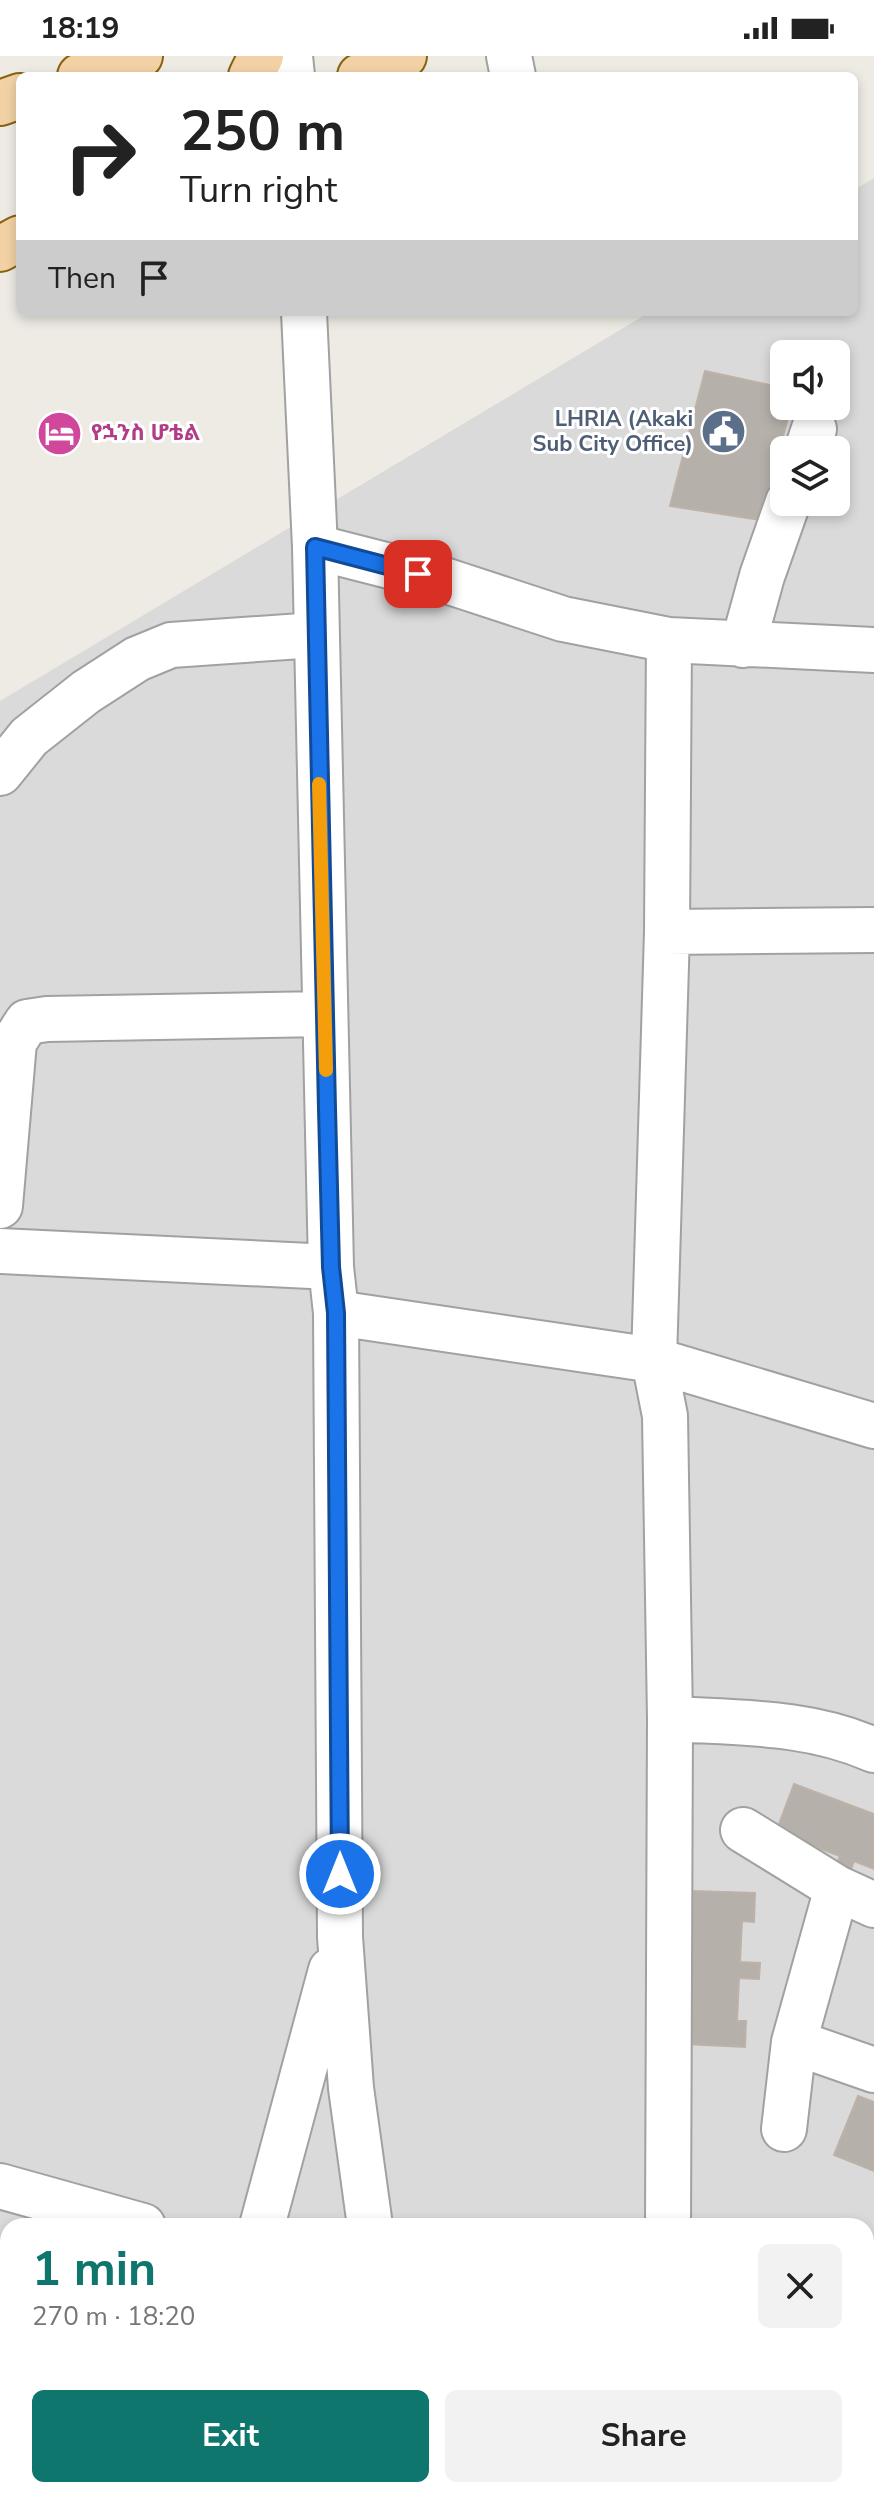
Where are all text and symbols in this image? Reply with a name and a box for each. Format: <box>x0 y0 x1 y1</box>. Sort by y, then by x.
text: 18:19 <box>40 8 119 49</box>
text: 250 m <box>180 93 345 170</box>
icon: right <box>48 104 152 208</box>
text: Turn right <box>180 166 337 215</box>
icon: arrive <box>132 256 176 300</box>
text: Then <box>48 258 116 299</box>
map controls <box>770 340 850 516</box>
button: sound <box>770 340 850 420</box>
place label: LHRIA (Akaki Sub City Office) <box>533 404 693 459</box>
public building icon: LHRIA (Akaki Sub City Office) <box>700 408 748 456</box>
hotel icon: የኋንስ ሆቴል <box>36 409 84 457</box>
place label: የኋንስ ሆቴል <box>91 418 200 448</box>
button: layers <box>770 436 850 516</box>
pin <box>384 540 452 608</box>
icon: arrive <box>396 552 440 596</box>
position arrow <box>298 1832 382 1916</box>
text: 1 min <box>32 2236 156 2302</box>
button: close <box>758 2244 842 2328</box>
text: 270 m · 18:20 <box>32 2299 195 2334</box>
button: Exit <box>32 2390 429 2482</box>
button: Share <box>445 2390 842 2482</box>

